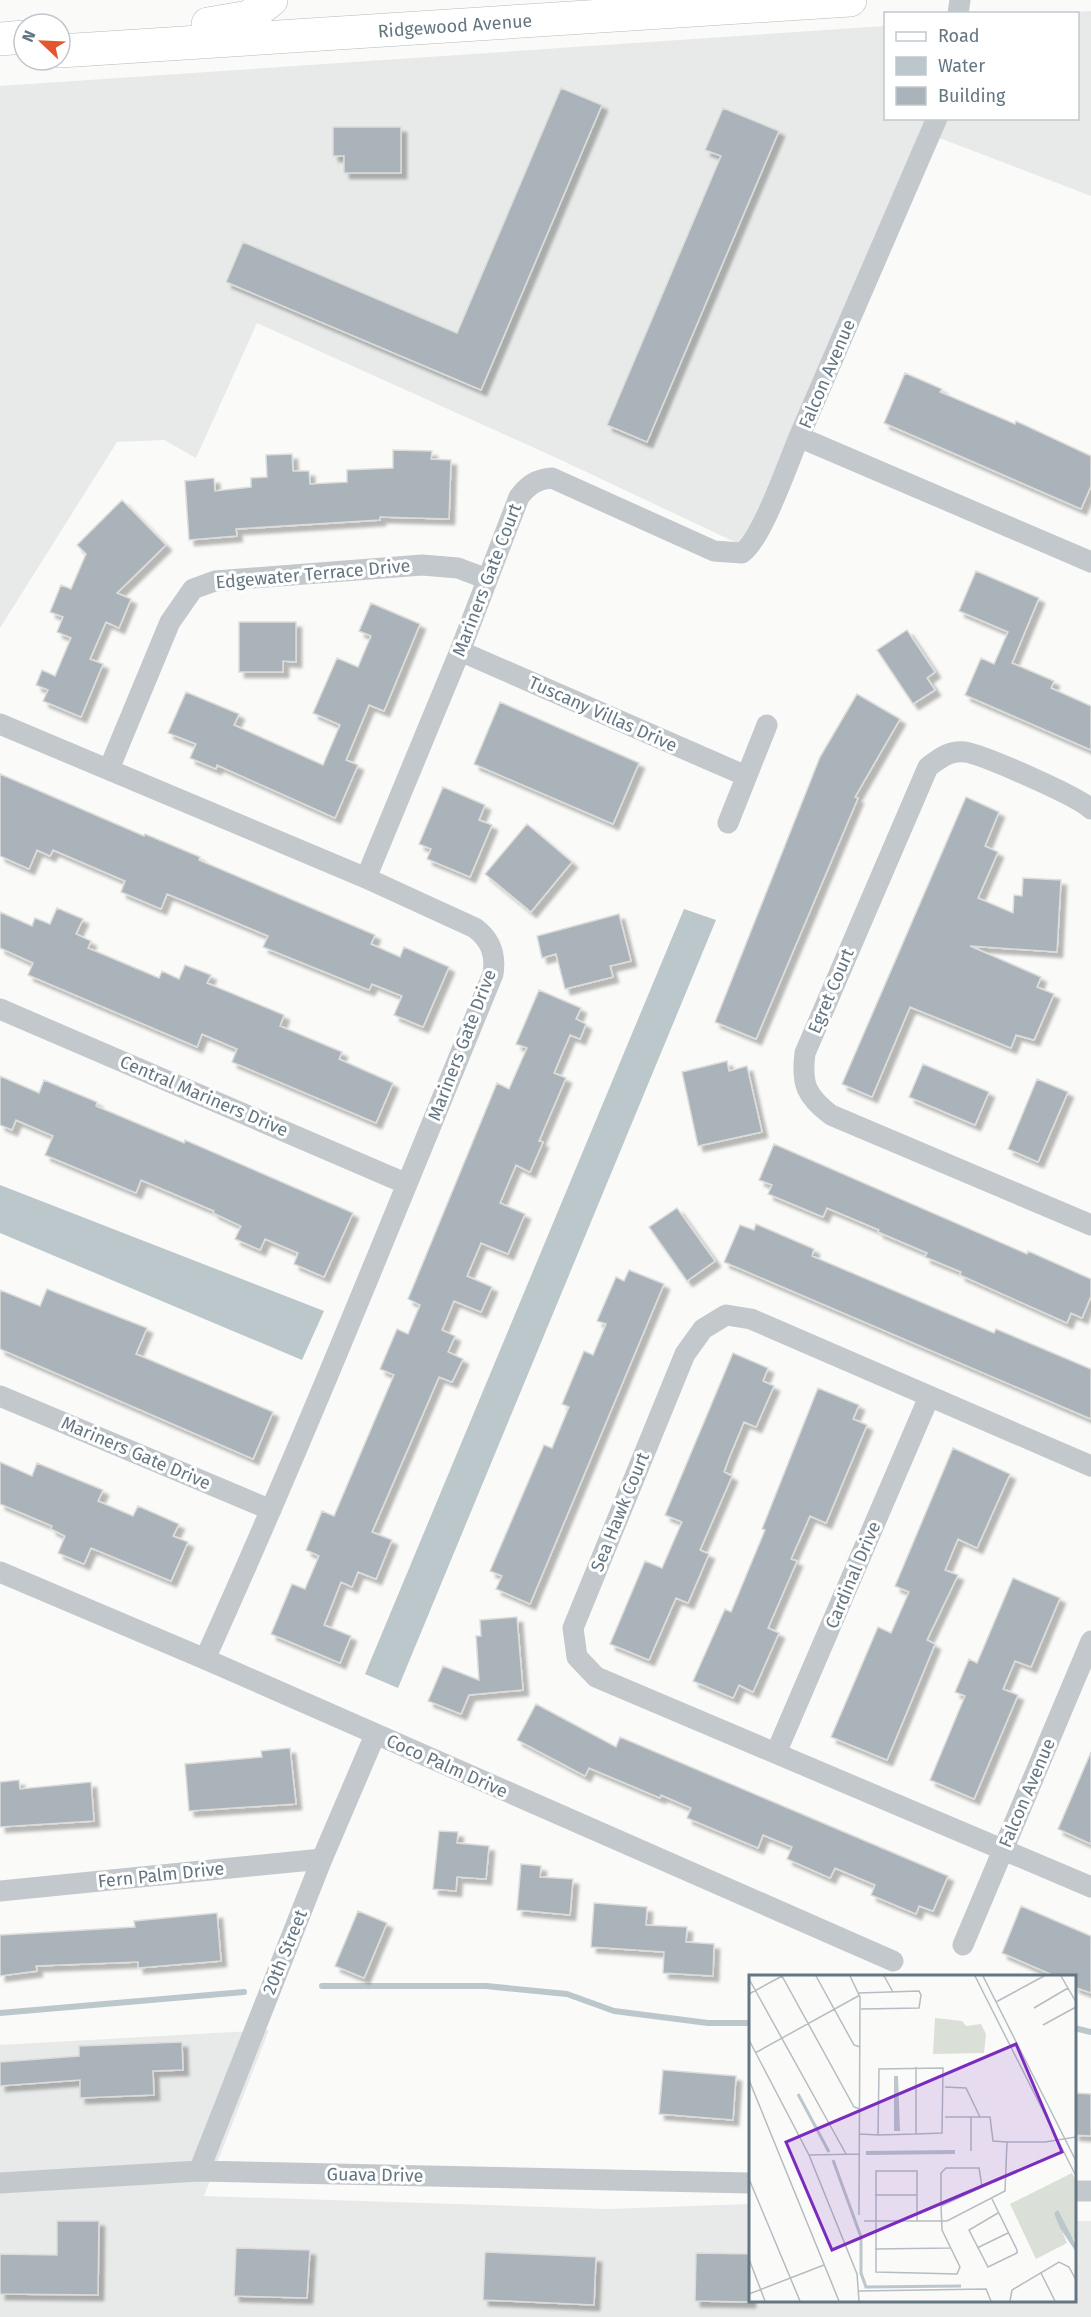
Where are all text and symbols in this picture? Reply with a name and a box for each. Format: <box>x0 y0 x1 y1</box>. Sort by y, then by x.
street label: Ridgewood Avenue <box>377 10 533 42</box>
north arrow <box>12 12 72 72</box>
legend <box>884 12 1079 120</box>
text: Road <box>938 25 980 47</box>
text: N <box>18 28 39 45</box>
text: Water <box>938 55 985 77</box>
text: Building <box>938 85 1006 107</box>
street label: Falcon Avenue <box>794 316 860 432</box>
street label: Mariners Gate Court <box>448 500 527 660</box>
street label: Edgewater Terrace Drive <box>215 555 411 593</box>
street label: Tuscany Villas Drive <box>525 671 681 757</box>
street label: Egret Court <box>803 945 859 1037</box>
street label: Mariners Gate Drive <box>423 966 501 1124</box>
street label: Central Mariners Drive <box>116 1051 292 1141</box>
street label: Mariners Gate Drive <box>58 1412 214 1494</box>
street label: Sea Hawk Court <box>586 1449 654 1575</box>
street label: Cardinal Drive <box>821 1518 885 1632</box>
street label: Coco Palm Drive <box>383 1729 511 1803</box>
street label: Falcon Avenue <box>994 1735 1060 1851</box>
street label: Fern Palm Drive <box>97 1857 225 1893</box>
street label: 20th Street <box>258 1906 312 1998</box>
inset map <box>749 1975 1076 2302</box>
street label: Guava Drive <box>326 2163 424 2187</box>

